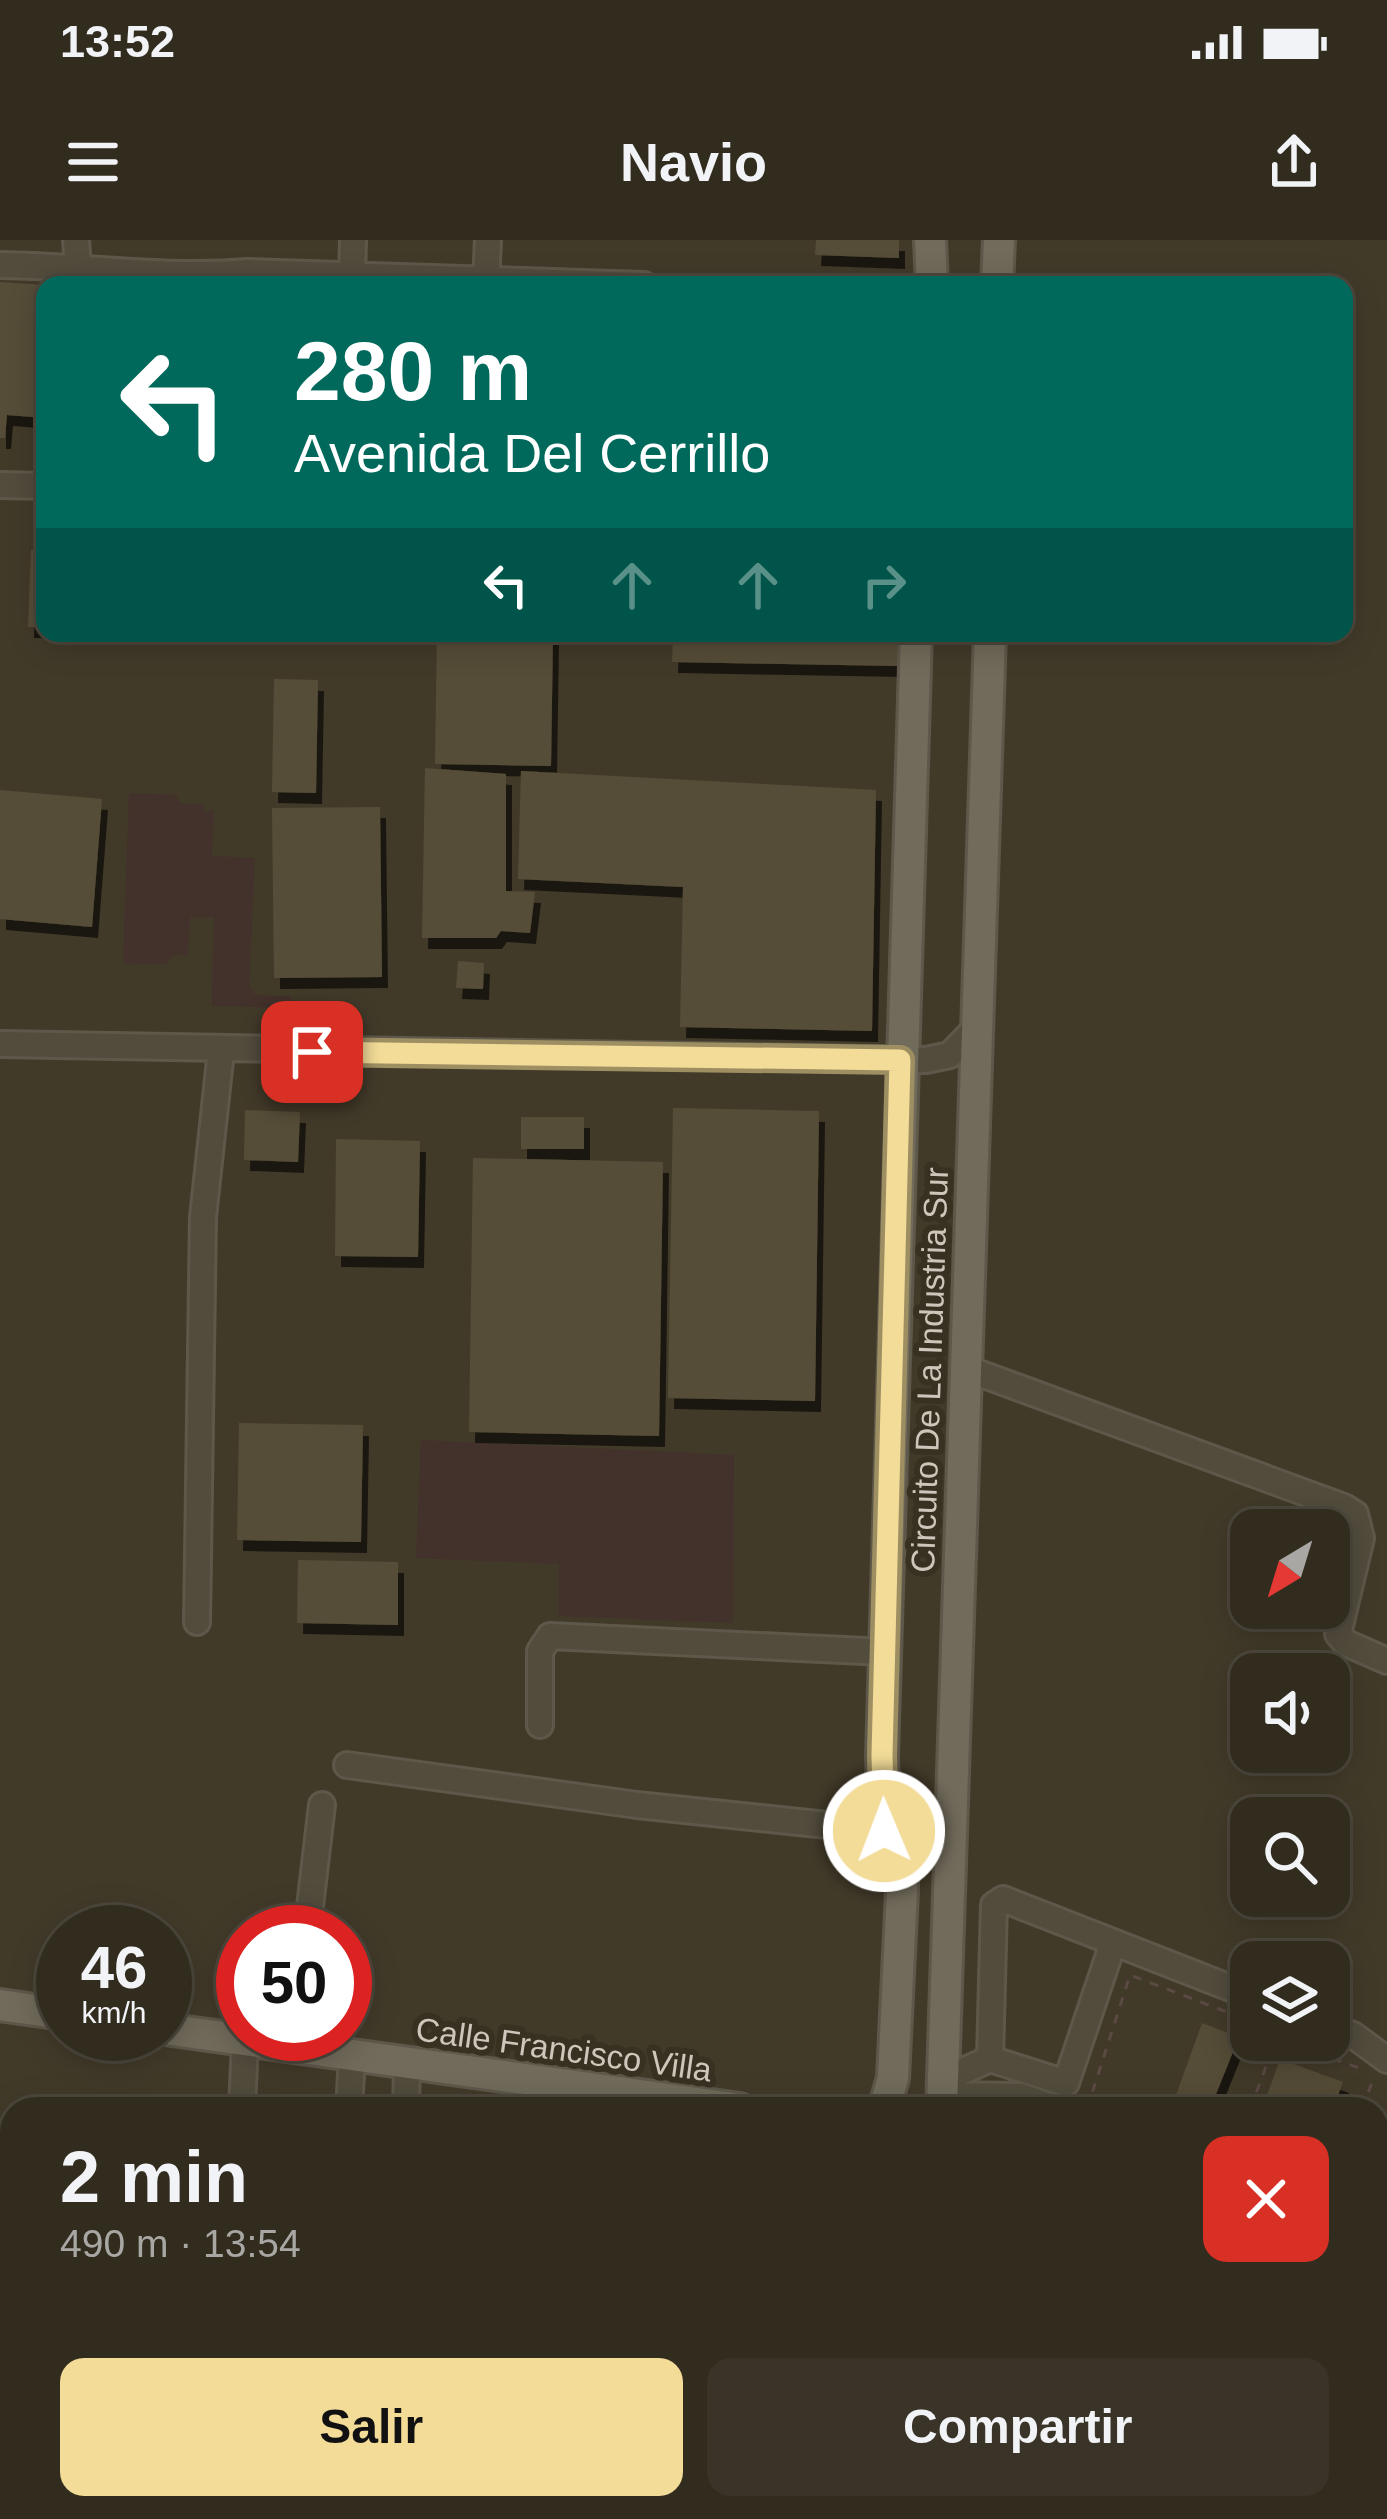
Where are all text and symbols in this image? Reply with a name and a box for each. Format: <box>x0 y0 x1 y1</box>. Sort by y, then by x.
text: 13:52 <box>60 16 175 67</box>
icon: menu <box>60 129 126 195</box>
icon: share <box>1261 129 1327 195</box>
text: Navio <box>620 132 767 192</box>
icon: left <box>96 324 252 480</box>
text: 280 m <box>294 324 532 418</box>
text: Avenida Del Cerrillo <box>294 423 770 483</box>
icon: left <box>473 552 539 618</box>
icon: ahead <box>599 552 665 618</box>
icon: ahead <box>725 552 791 618</box>
icon: right <box>851 552 917 618</box>
pin <box>261 1001 363 1103</box>
icon: arrive <box>279 1019 345 1085</box>
street label: Circuito De La Industria Sur <box>904 1167 955 1573</box>
north arrow <box>1230 1509 1350 1629</box>
map controls <box>1230 1509 1350 2061</box>
button: sound <box>1230 1653 1350 1773</box>
position arrow <box>821 1768 947 1894</box>
button: search <box>1230 1797 1350 1917</box>
speed limit sign: 50 <box>216 1905 372 2061</box>
text: 46 <box>81 1934 147 2001</box>
button: layers <box>1230 1941 1350 2061</box>
text: km/h <box>81 1996 147 2029</box>
street label: Calle Francisco Villa <box>414 2010 715 2089</box>
button: close <box>1203 2136 1329 2262</box>
text: 2 min <box>60 2137 248 2217</box>
text: 490 m · 13:54 <box>60 2222 301 2265</box>
button: Salir <box>60 2358 683 2496</box>
button: Compartir <box>707 2358 1329 2496</box>

